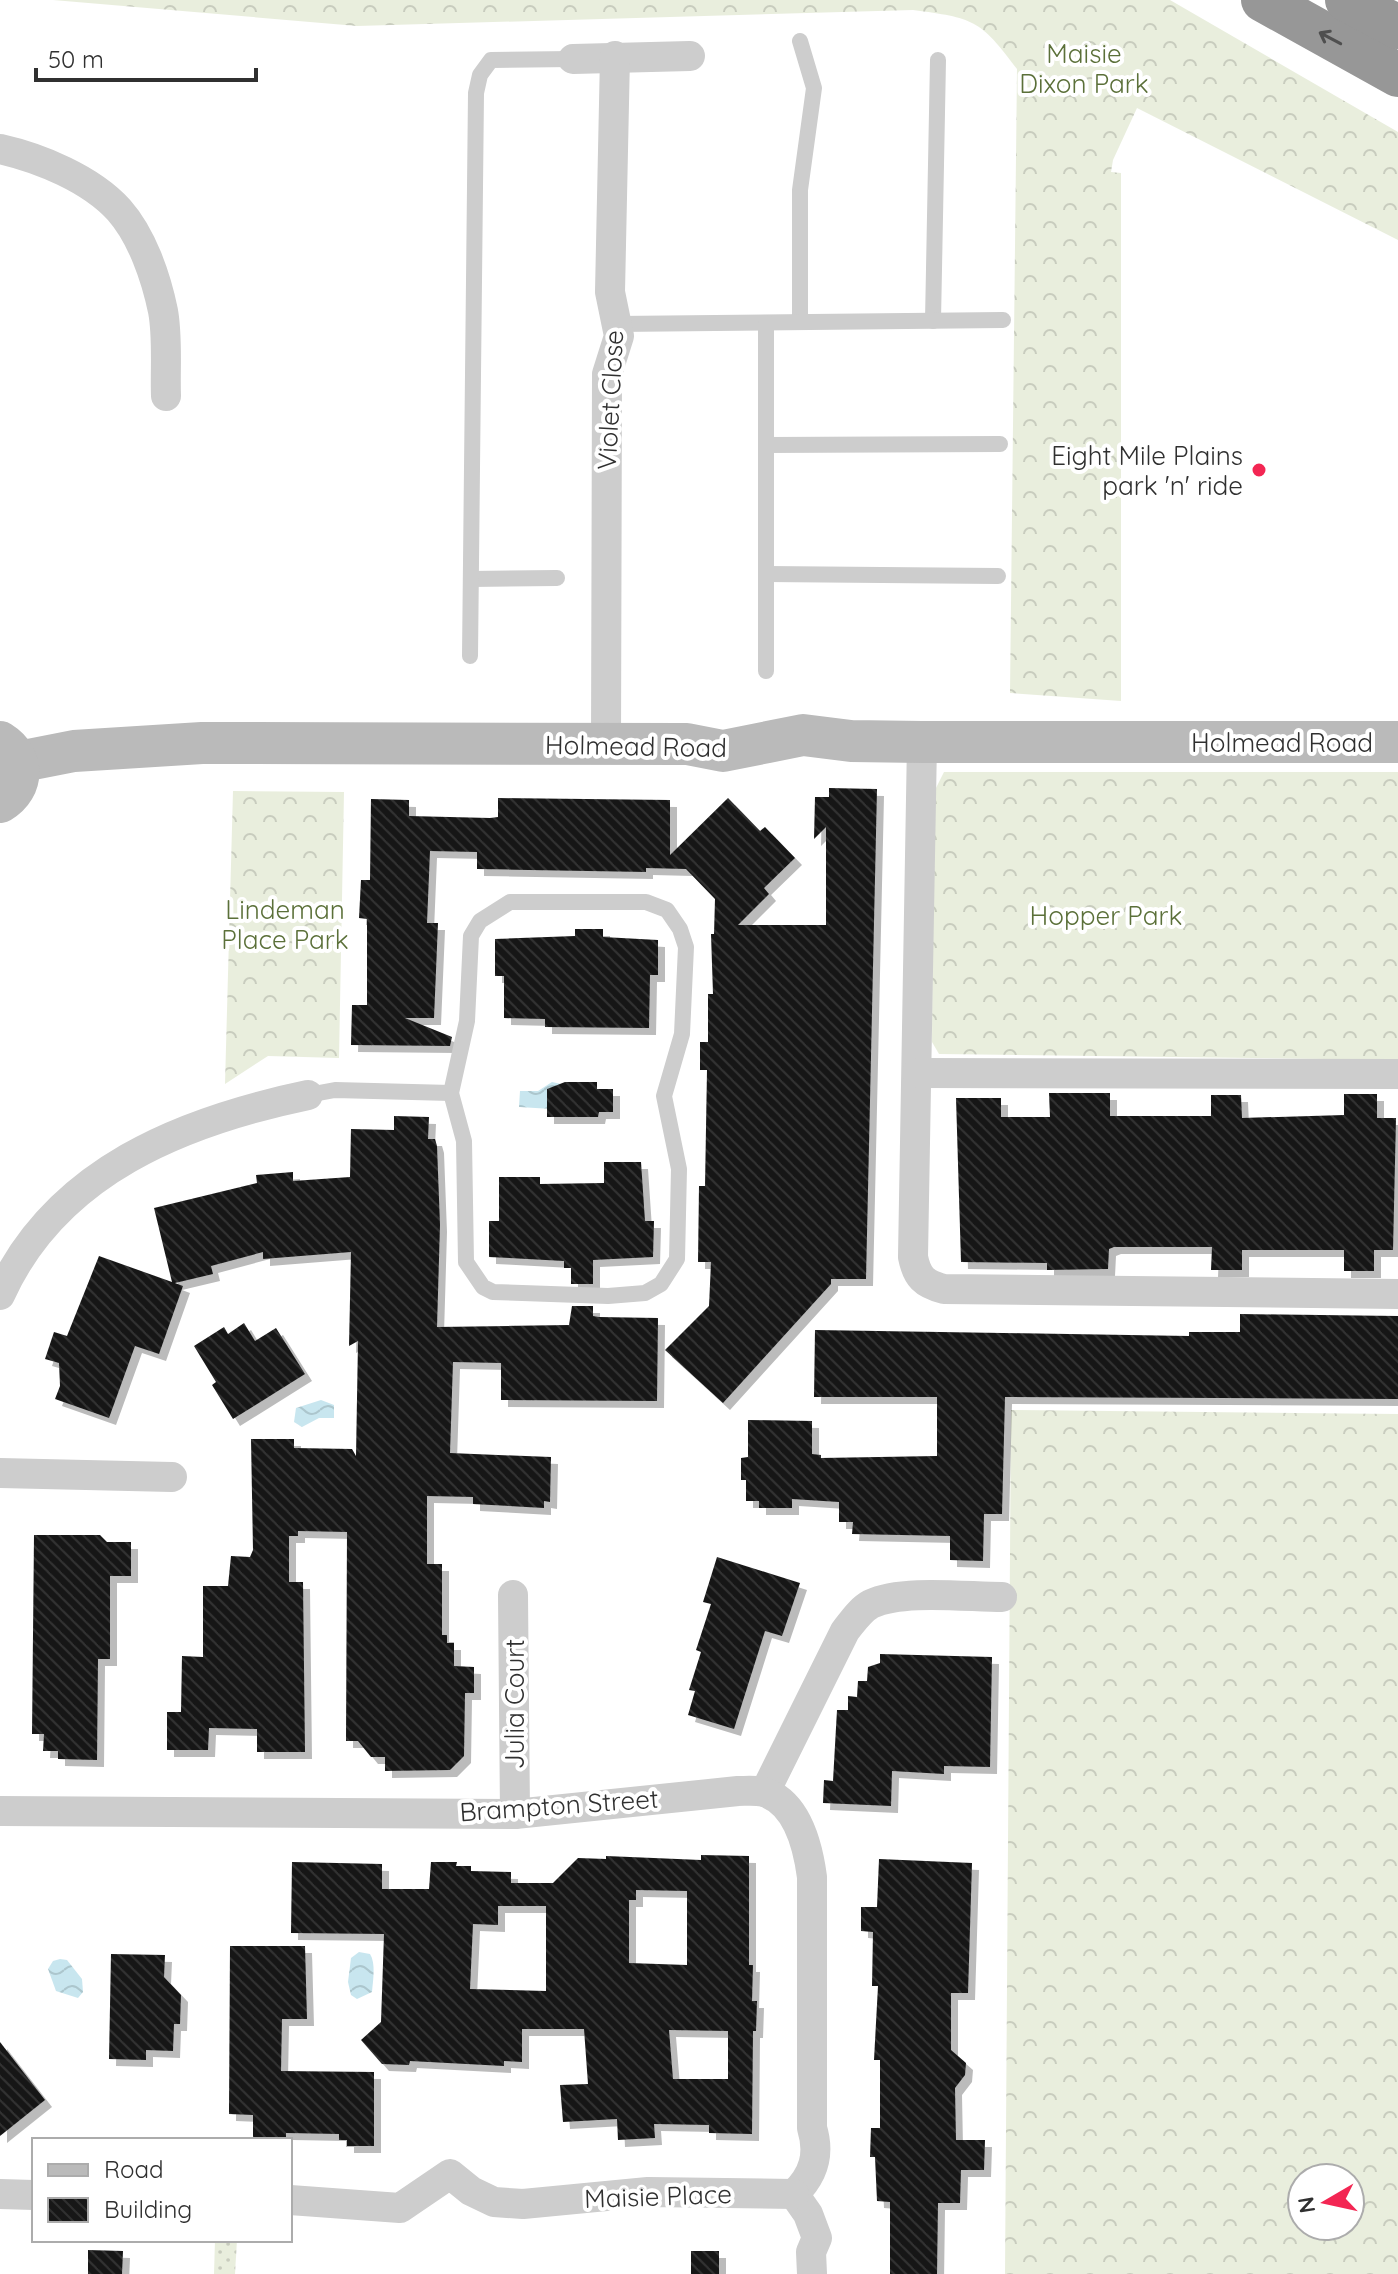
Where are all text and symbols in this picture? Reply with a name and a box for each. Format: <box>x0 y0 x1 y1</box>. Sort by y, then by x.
one-way arrow <box>1319 30 1342 46</box>
scale bar <box>36 32 256 82</box>
park label: Maisie Dixon Park <box>1019 37 1149 100</box>
text: 50 m <box>48 44 104 74</box>
street label: Violet Close <box>590 329 630 471</box>
place label: Eight Mile Plains park 'n' ride <box>1051 439 1243 502</box>
marker: Eight Mile Plains park 'n' ride <box>1250 461 1268 479</box>
street label: Holmead Road <box>1191 726 1373 759</box>
street label: Holmead Road <box>545 728 727 764</box>
park label: Lindeman Place Park <box>221 893 349 956</box>
park label: Hopper Park <box>1030 899 1182 932</box>
street label: Julia Court <box>498 1639 531 1769</box>
street label: Brampton Street <box>458 1782 660 1828</box>
legend <box>32 2138 292 2242</box>
text: Road <box>104 2154 164 2184</box>
north arrow <box>1286 2162 1366 2242</box>
street label: Maisie Place <box>584 2177 732 2215</box>
text: Building <box>104 2194 192 2224</box>
text: N <box>1291 2195 1321 2215</box>

